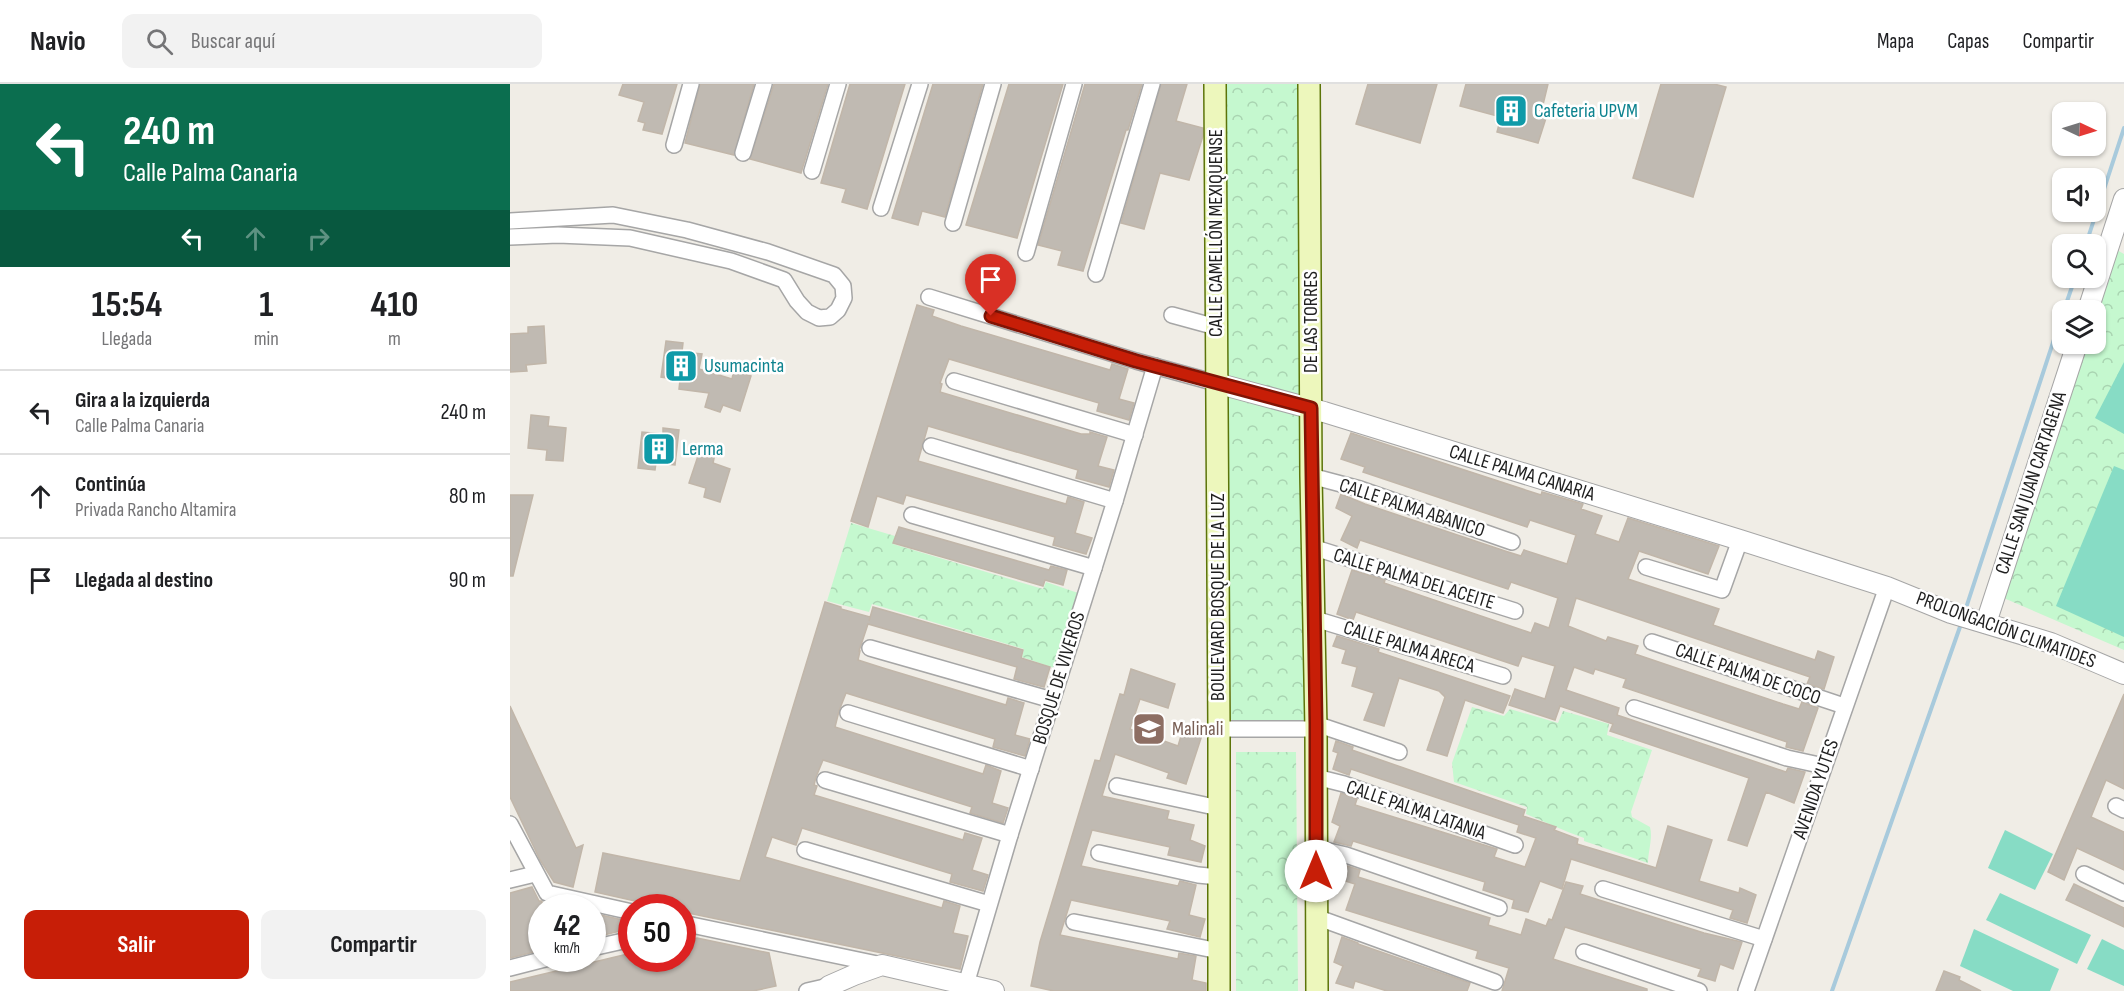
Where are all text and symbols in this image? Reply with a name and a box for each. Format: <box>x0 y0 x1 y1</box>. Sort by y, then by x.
search box <box>122 14 542 68</box>
text: Navio <box>30 25 86 58</box>
icon: search <box>143 25 176 58</box>
text: Buscar aquí <box>191 28 275 55</box>
text: Mapa <box>1877 29 1914 54</box>
text: Capas <box>1947 29 1989 54</box>
text: Compartir <box>2022 29 2094 54</box>
building icon: Cafeteria UPVM <box>1493 93 1529 129</box>
place label: Cafeteria UPVM <box>1534 99 1638 123</box>
north arrow <box>2052 102 2106 156</box>
map controls <box>2052 102 2106 354</box>
text: 240 m <box>123 106 215 157</box>
icon: left <box>24 108 102 186</box>
street label: CALLE CAMELLÓN MEXIQUENSE <box>1204 129 1228 337</box>
text: Calle Palma Canaria <box>123 157 298 189</box>
button: sound <box>2052 168 2106 222</box>
icon: left <box>176 222 209 255</box>
icon: ahead <box>239 222 272 255</box>
icon: right <box>302 222 335 255</box>
button: search <box>2052 234 2106 288</box>
pin <box>965 254 1016 316</box>
icon: arrive <box>974 263 1007 296</box>
street label: DE LAS TORRES <box>1299 271 1323 373</box>
text: 15:54 <box>92 284 162 327</box>
text: 1 <box>259 284 273 327</box>
text: 410 <box>370 284 418 327</box>
button: layers <box>2052 300 2106 354</box>
text: Llegada <box>102 327 152 351</box>
text: min <box>254 327 279 351</box>
text: m <box>388 327 401 351</box>
building icon: Usumacinta <box>663 348 699 384</box>
place label: Usumacinta <box>704 354 784 378</box>
text: Gira a la izquierda <box>75 387 210 414</box>
street label: CALLE SAN JUAN CARTAGENA <box>1990 388 2072 577</box>
icon: left <box>24 396 57 429</box>
text: 240 m <box>440 399 486 426</box>
text: Calle Palma Canaria <box>75 414 205 438</box>
building icon: Lerma <box>641 431 677 467</box>
place label: Lerma <box>682 437 724 461</box>
street label: CALLE PALMA CANARIA <box>1446 439 1598 507</box>
text: Continúa <box>75 471 146 498</box>
street label: CALLE PALMA ABANICO <box>1336 473 1488 543</box>
icon: ahead <box>24 480 57 513</box>
text: 80 m <box>449 483 486 510</box>
street label: BOULEVARD BOSQUE DE LA LUZ <box>1206 493 1230 701</box>
text: Privada Rancho Altamira <box>75 498 236 522</box>
street label: CALLE PALMA DEL ACEITE <box>1330 543 1498 615</box>
icon: arrive <box>24 564 57 597</box>
text: Llegada al destino <box>75 567 213 594</box>
text: 90 m <box>449 567 486 594</box>
street label: PROLONGACIÓN CLIMATIDES <box>1913 586 2099 674</box>
street label: BOSQUE DE VIVEROS <box>1027 609 1091 747</box>
street label: CALLE PALMA ARECA <box>1340 616 1478 679</box>
street label: CALLE PALMA DE COCO <box>1672 638 1824 710</box>
school or university icon: Malinali <box>1131 711 1167 747</box>
place label: Malinali <box>1172 717 1224 741</box>
street label: AVENIDA YUTES <box>1787 736 1844 843</box>
street label: CALLE PALMA LATANIA <box>1343 775 1489 845</box>
position arrow <box>1284 839 1348 903</box>
speed limit sign: 50 <box>618 894 696 972</box>
text: 42 <box>553 908 581 944</box>
button: Salir <box>24 910 249 979</box>
button: Compartir <box>261 910 486 979</box>
text: km/h <box>554 939 580 958</box>

